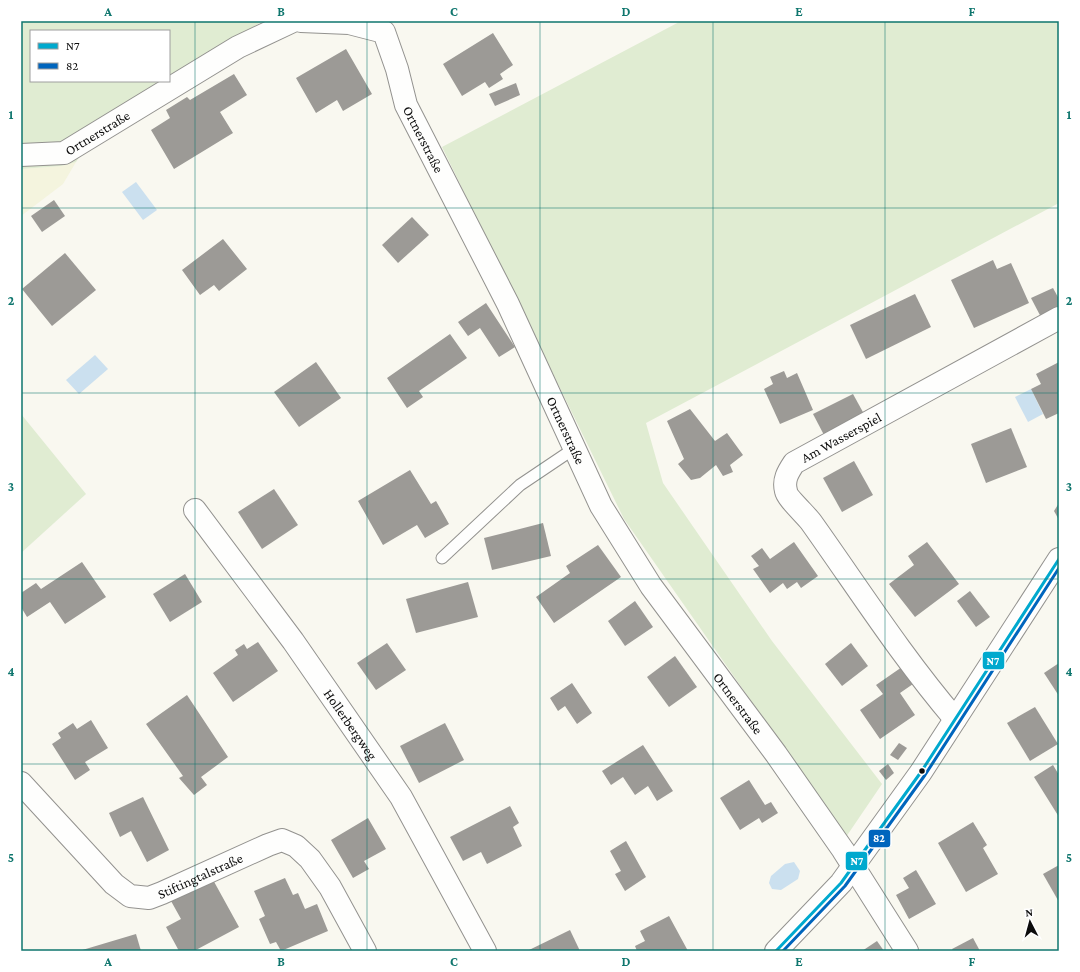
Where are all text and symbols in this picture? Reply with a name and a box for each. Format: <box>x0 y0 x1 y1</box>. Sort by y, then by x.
text: A <box>103 4 112 19</box>
text: B <box>277 4 285 19</box>
text: C <box>450 4 458 19</box>
text: D <box>622 4 631 19</box>
text: E <box>795 4 803 19</box>
text: F <box>969 4 976 19</box>
legend <box>30 30 170 82</box>
text: N7 <box>66 39 80 53</box>
text: 82 <box>66 59 78 73</box>
street label: Ortnerstraße <box>400 103 447 175</box>
text: 1 <box>9 107 14 122</box>
street label: Ortnerstraße <box>62 107 133 159</box>
text: 1 <box>1067 107 1072 122</box>
text: 2 <box>8 293 15 308</box>
text: 2 <box>1066 293 1073 308</box>
street label: Ortnerstraße <box>544 394 589 467</box>
street label: Am Wasserspiel <box>798 409 884 466</box>
text: 3 <box>8 479 14 494</box>
text: 3 <box>1066 479 1072 494</box>
line badge: N7 <box>982 651 1005 670</box>
text: N7 <box>987 655 999 667</box>
text: 4 <box>7 664 15 679</box>
text: 4 <box>1065 664 1073 679</box>
street label: Ortnerstraße <box>710 669 766 737</box>
street label: Hollerbergweg <box>321 686 381 763</box>
unlabelled marker <box>917 766 927 776</box>
line badge: 82 <box>868 829 891 848</box>
text: 82 <box>873 832 885 844</box>
text: 5 <box>8 850 14 865</box>
street label: Stiftingtalstraße <box>155 850 245 902</box>
text: 5 <box>1066 850 1072 865</box>
line badge: N7 <box>845 851 868 871</box>
text: N7 <box>851 855 863 867</box>
north arrow <box>1010 902 1050 942</box>
text: N <box>1025 906 1034 918</box>
text: A <box>103 954 112 969</box>
text: B <box>277 954 285 969</box>
text: C <box>450 954 458 969</box>
text: D <box>622 954 631 969</box>
text: E <box>795 954 803 969</box>
text: F <box>969 954 976 969</box>

